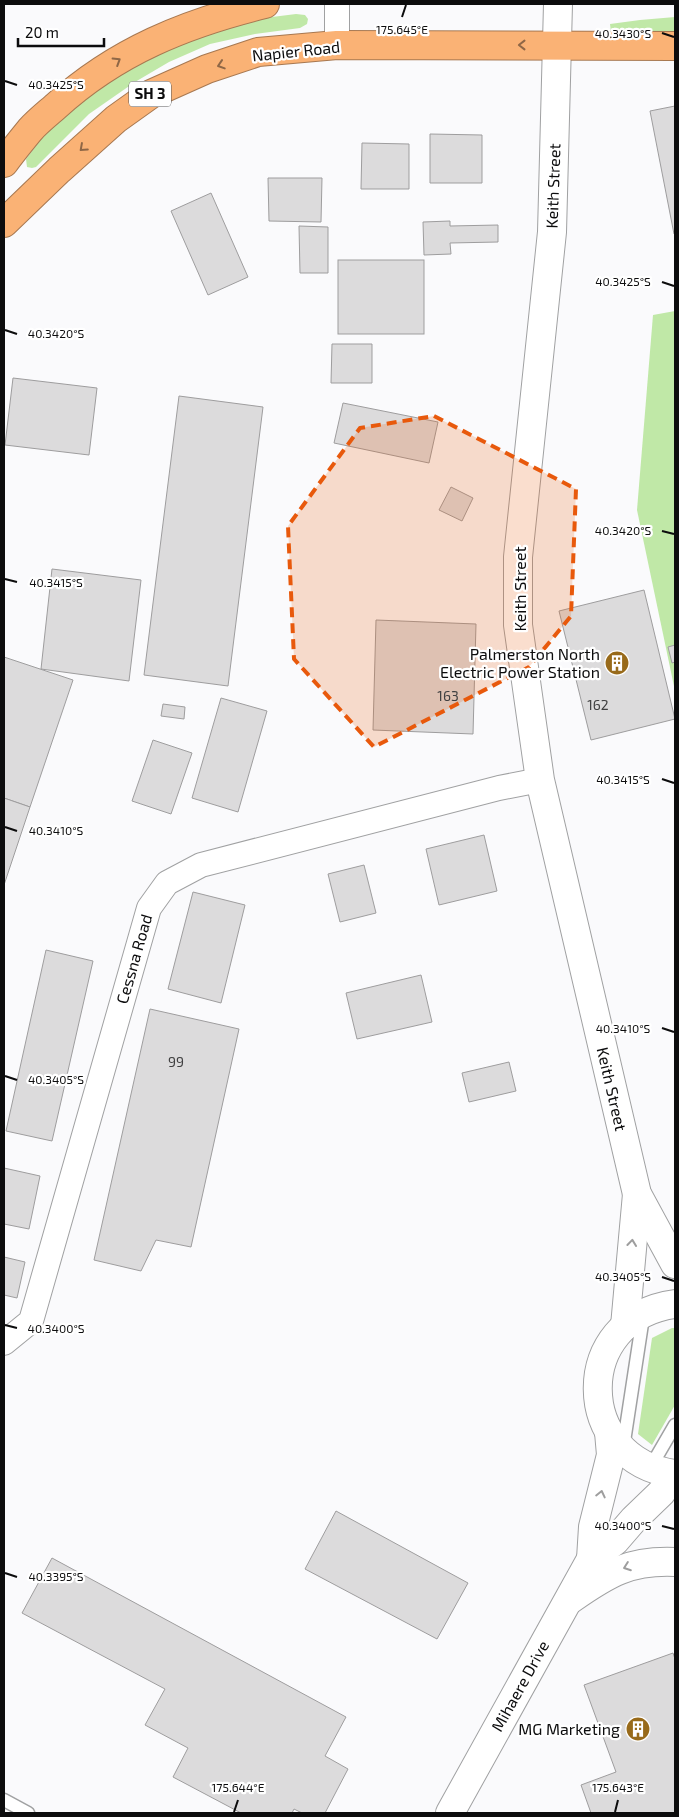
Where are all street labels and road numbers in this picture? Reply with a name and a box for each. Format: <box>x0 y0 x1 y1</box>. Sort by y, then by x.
street label: Napier Road <box>251 36 341 65</box>
road number: SH 3 <box>129 82 171 106</box>
street label: Keith Street <box>542 143 563 229</box>
street label: Keith Street <box>510 546 529 632</box>
street label: Cessna Road <box>112 912 155 1006</box>
street label: Keith Street <box>594 1045 631 1133</box>
street label: Mihaere Drive <box>487 1637 552 1735</box>

